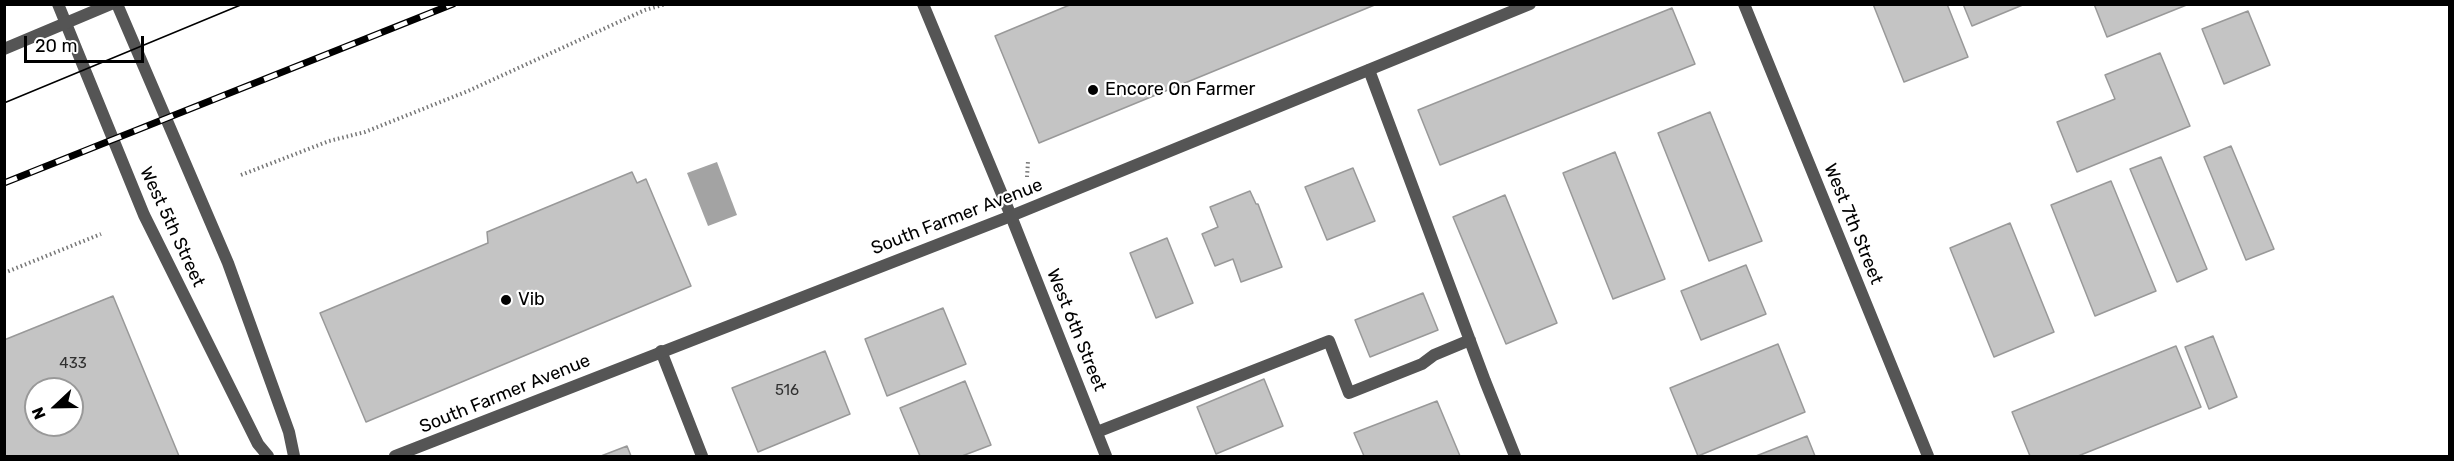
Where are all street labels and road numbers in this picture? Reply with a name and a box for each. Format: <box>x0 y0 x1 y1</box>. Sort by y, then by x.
street label: West 7th Street <box>1819 160 1887 288</box>
street label: West 5th Street <box>135 164 209 290</box>
street label: South Farmer Avenue <box>868 174 1046 260</box>
street label: West 6th Street <box>1042 266 1110 394</box>
street label: South Farmer Avenue <box>417 350 593 438</box>

